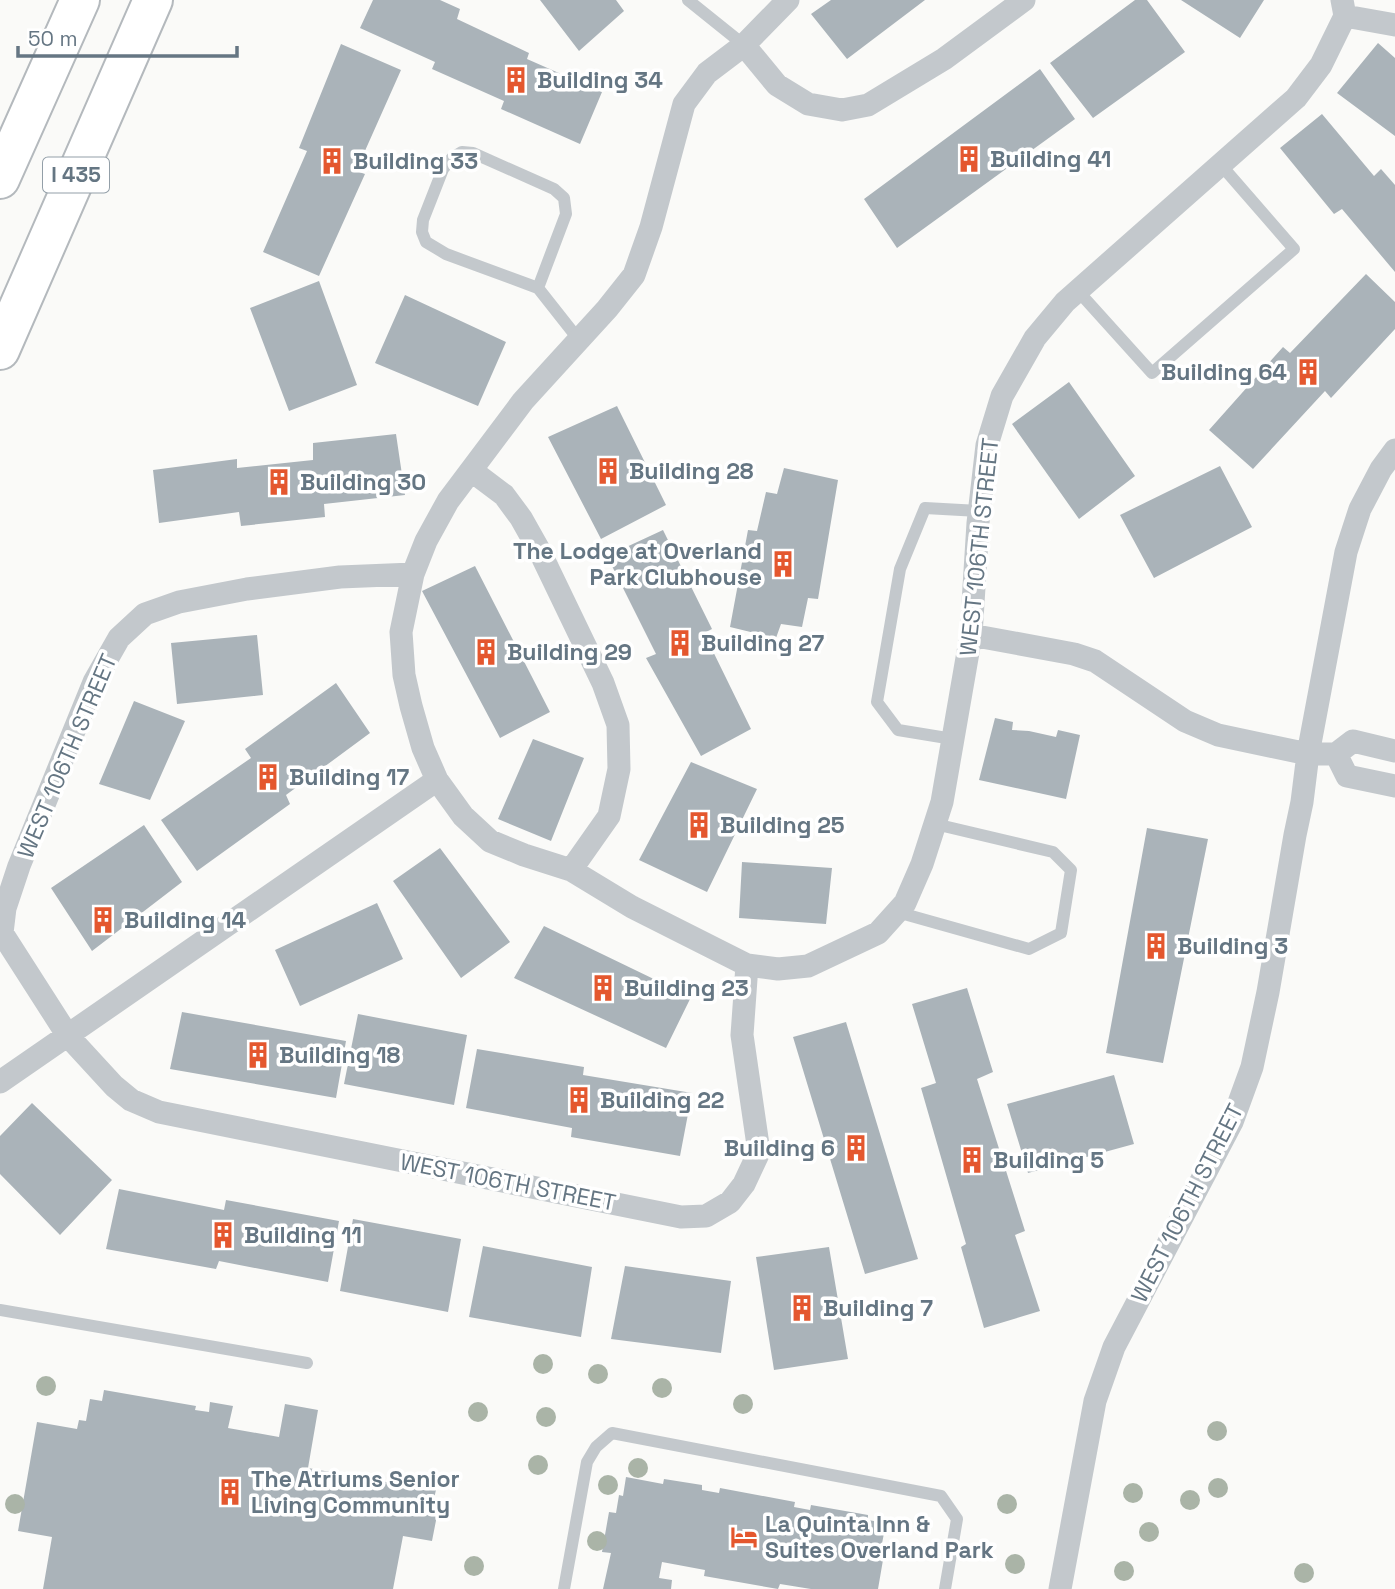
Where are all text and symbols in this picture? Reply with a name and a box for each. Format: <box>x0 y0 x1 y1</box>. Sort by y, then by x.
scale bar <box>18 14 236 58</box>
text: 50 m <box>28 25 78 52</box>
building icon: Building 34 <box>501 65 531 95</box>
place label: Building 34 <box>537 65 663 95</box>
building icon: Building 41 <box>954 144 984 174</box>
place label: Building 41 <box>990 144 1111 174</box>
building icon: Building 33 <box>317 146 347 176</box>
place label: Building 33 <box>353 146 478 176</box>
road number: I 435 <box>43 158 109 192</box>
place label: Building 64 <box>1161 357 1287 387</box>
building icon: Building 64 <box>1293 357 1323 387</box>
street label: WEST 106TH STREET <box>953 436 1005 658</box>
building icon: Building 28 <box>593 456 623 486</box>
place label: Building 28 <box>629 456 754 486</box>
building icon: Building 30 <box>264 467 294 497</box>
place label: Building 30 <box>300 467 426 497</box>
place label: The Lodge at Overland Park Clubhouse <box>513 536 762 592</box>
building icon: The Lodge at Overland Park Clubhouse <box>768 549 798 579</box>
building icon: Building 27 <box>665 628 695 658</box>
place label: Building 27 <box>701 628 825 658</box>
building icon: Building 29 <box>471 637 501 667</box>
place label: Building 29 <box>507 637 632 667</box>
street label: WEST 106TH STREET <box>10 649 124 863</box>
building icon: Building 17 <box>253 762 283 792</box>
place label: Building 17 <box>289 762 410 792</box>
building icon: Building 25 <box>684 810 714 840</box>
place label: Building 25 <box>720 810 845 840</box>
building icon: Building 14 <box>88 905 118 935</box>
place label: Building 14 <box>124 905 247 935</box>
building icon: Building 3 <box>1141 931 1171 961</box>
place label: Building 3 <box>1177 931 1288 961</box>
building icon: Building 23 <box>588 973 618 1003</box>
place label: Building 23 <box>624 973 749 1003</box>
building icon: Building 18 <box>243 1040 273 1070</box>
place label: Building 18 <box>279 1040 401 1070</box>
building icon: Building 22 <box>564 1085 594 1115</box>
place label: Building 22 <box>600 1085 724 1115</box>
street label: WEST 106TH STREET <box>1124 1099 1250 1307</box>
place label: Building 6 <box>724 1133 835 1163</box>
building icon: Building 6 <box>841 1133 871 1163</box>
building icon: Building 5 <box>957 1145 987 1175</box>
place label: Building 5 <box>993 1145 1104 1175</box>
street label: WEST 106TH STREET <box>398 1146 618 1218</box>
building icon: Building 11 <box>208 1220 238 1250</box>
place label: Building 11 <box>244 1220 362 1250</box>
building icon: Building 7 <box>787 1293 817 1323</box>
place label: Building 7 <box>823 1293 933 1323</box>
place label: The Atriums Senior Living Community <box>251 1464 460 1520</box>
building icon: The Atriums Senior Living Community <box>215 1477 245 1507</box>
place label: La Quinta Inn & Suites Overland Park <box>765 1509 994 1565</box>
hotel icon: La Quinta Inn & Suites Overland Park <box>729 1522 759 1552</box>

